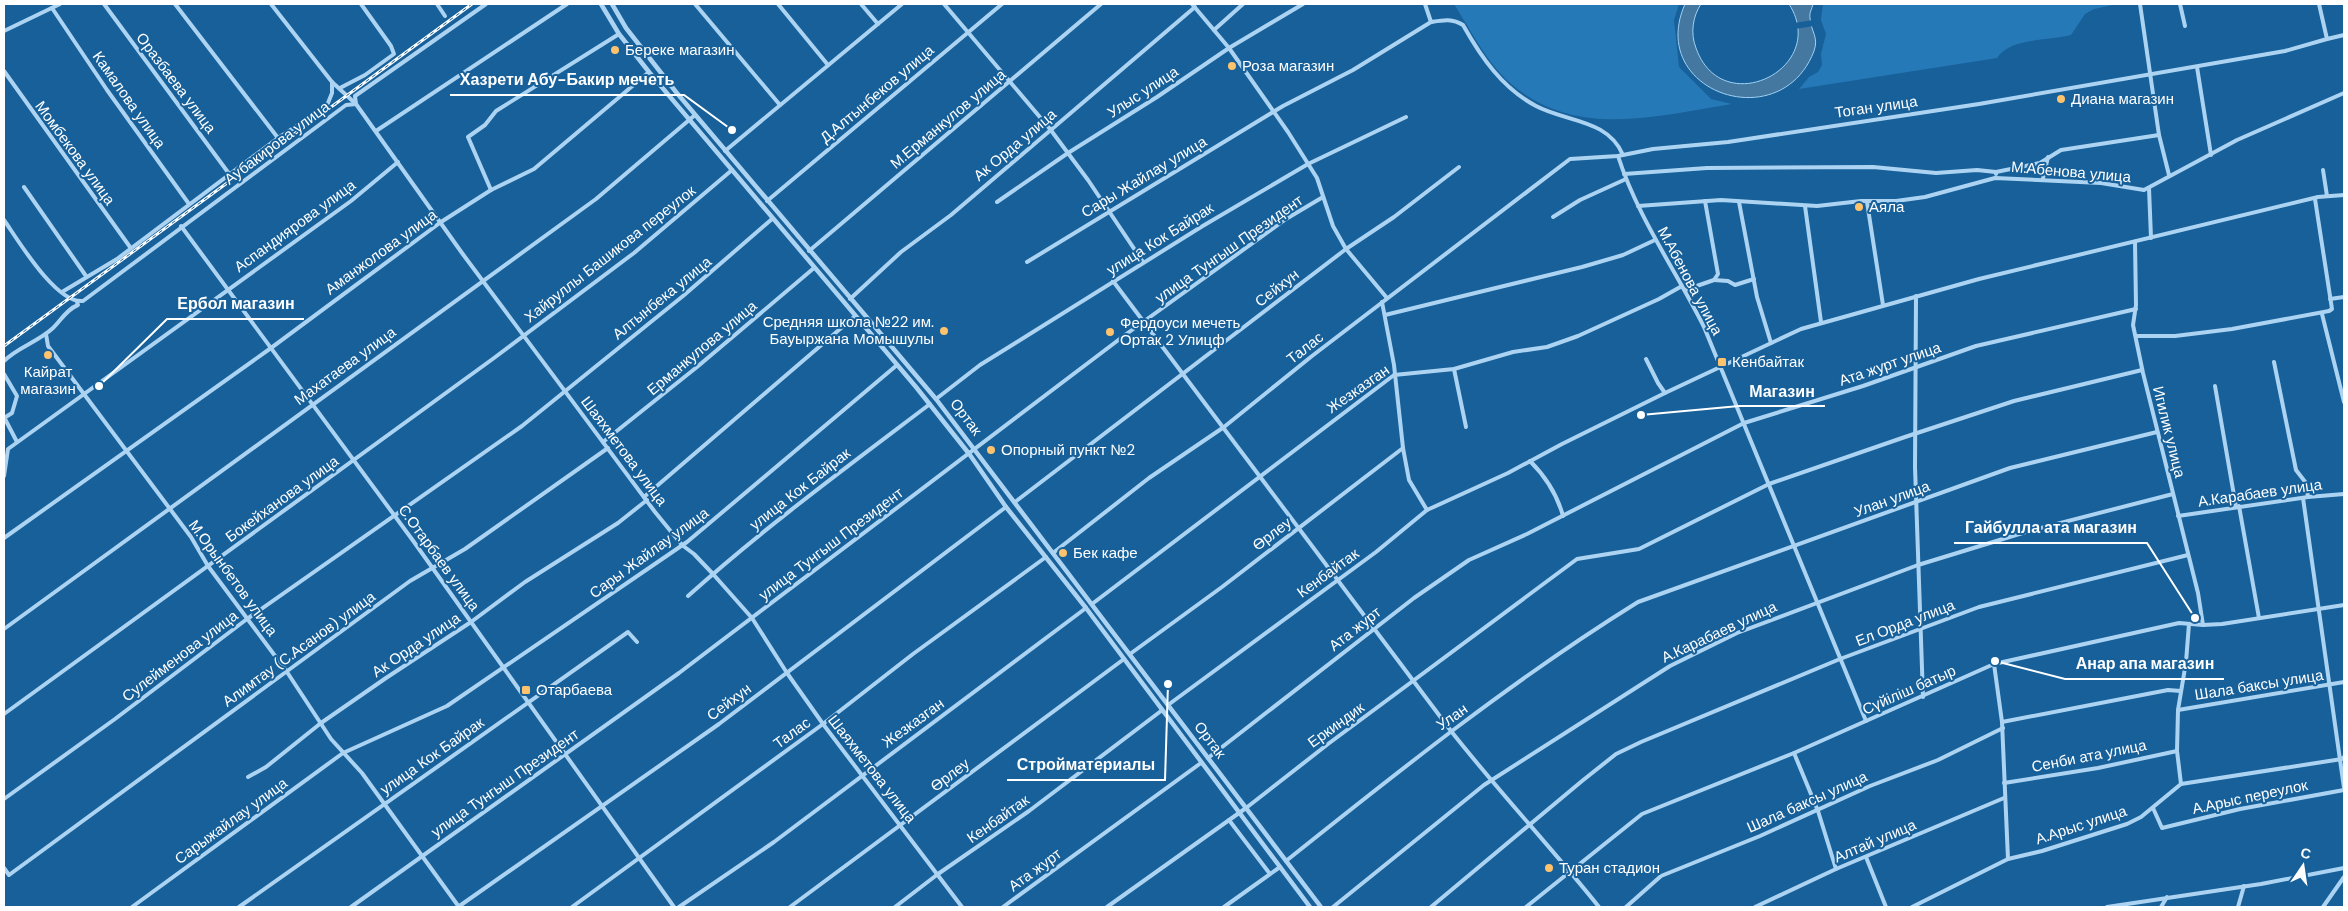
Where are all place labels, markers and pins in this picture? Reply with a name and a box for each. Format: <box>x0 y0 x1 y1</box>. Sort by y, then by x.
place label: Береке магазин <box>625 40 734 60</box>
marker: Береке магазин <box>609 44 621 56</box>
place label: Роза магазин <box>1242 56 1334 76</box>
marker: Роза магазин <box>1226 60 1238 72</box>
callout: Хазрети Абу-Бакир мечеть <box>450 64 684 95</box>
place label: Диана магазин <box>2071 89 2174 109</box>
marker: Диана магазин <box>2055 93 2067 105</box>
place label: Аяла <box>1869 197 1905 217</box>
marker: Аяла <box>1853 201 1865 213</box>
callout: Ербол магазин <box>167 288 304 319</box>
place label: Средняя школа №22 им. Бауыржана Момышулы <box>763 312 934 349</box>
place label: Фердоуси мечеть Ортак 2 Улицф <box>1120 313 1241 350</box>
marker: Средняя школа №22 им. Бауыржана Момышулы <box>938 325 950 337</box>
marker: Фердоуси мечеть Ортак 2 Улицф <box>1104 326 1116 338</box>
marker: Кайрат магазин <box>42 349 54 361</box>
place label: Кенбайтак <box>1732 352 1804 372</box>
marker: Кенбайтак <box>1716 356 1728 368</box>
place label: Кайрат магазин <box>20 362 76 399</box>
callout: Магазин <box>1739 375 1825 406</box>
place label: Опорный пункт №2 <box>1001 440 1135 460</box>
marker: Опорный пункт №2 <box>985 444 997 456</box>
callout: Гайбулла ата магазин <box>1954 512 2147 543</box>
place label: Бек кафе <box>1073 543 1138 563</box>
marker: Бек кафе <box>1057 547 1069 559</box>
callout: Анар апа магазин <box>2065 648 2224 679</box>
place label: Отарбаева <box>536 680 613 700</box>
marker: Отарбаева <box>520 684 532 696</box>
callout: Стройматериалы <box>1007 749 1165 780</box>
place label: Туран стадион <box>1559 858 1660 878</box>
marker: Туран стадион <box>1543 862 1555 874</box>

